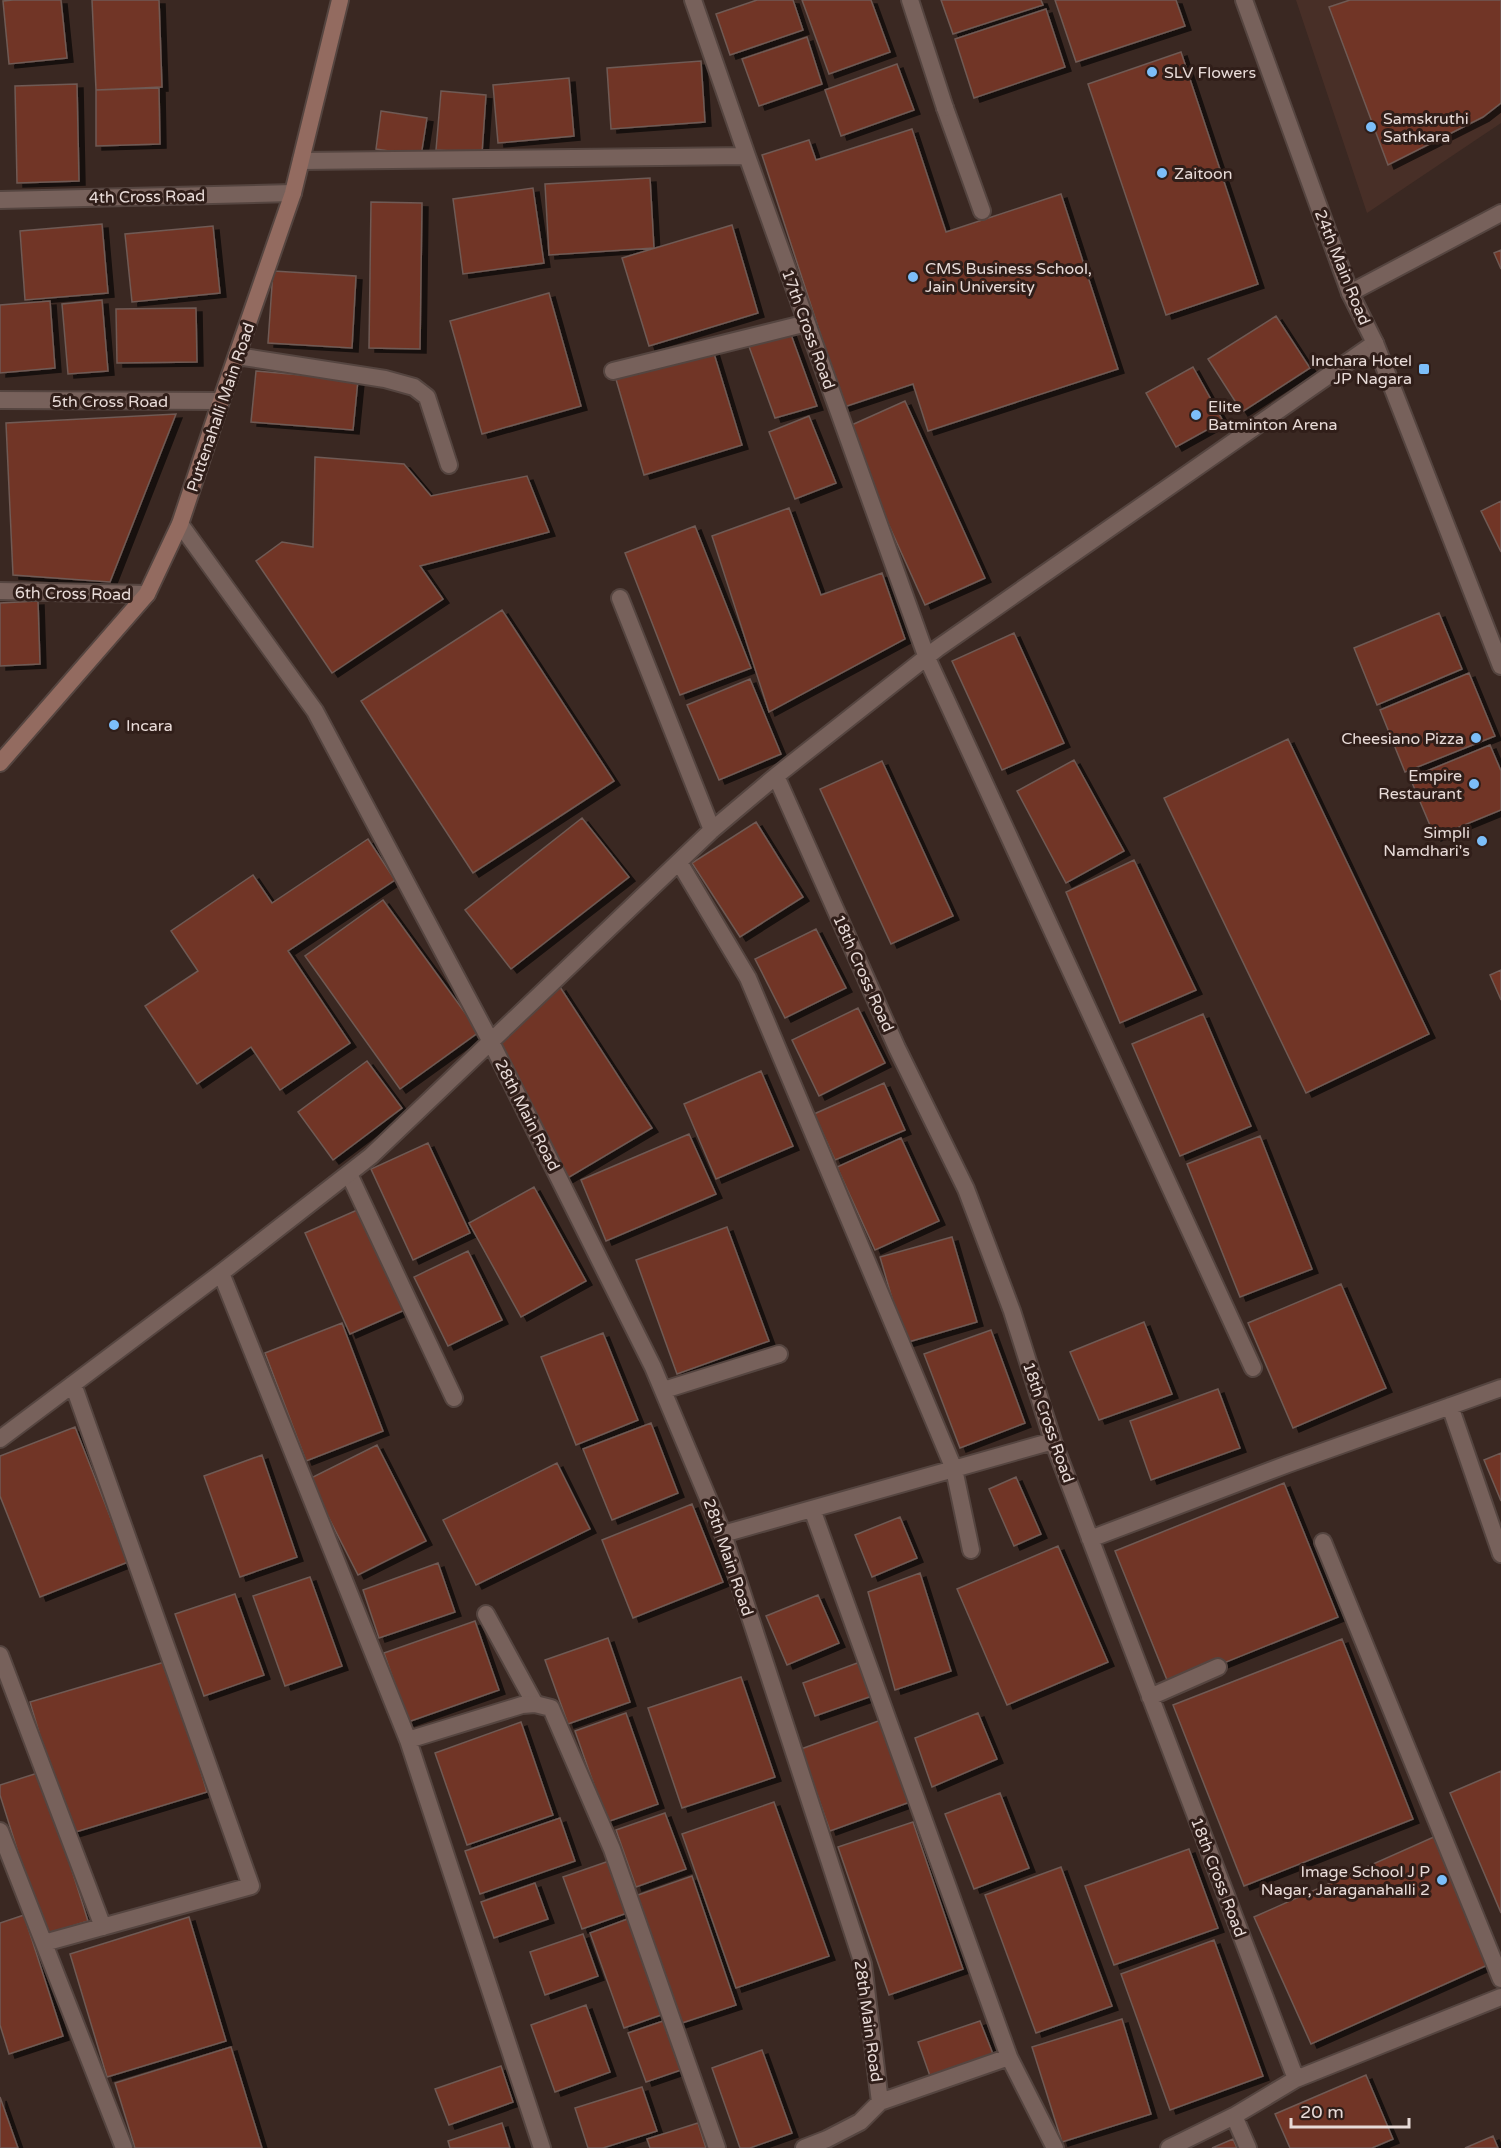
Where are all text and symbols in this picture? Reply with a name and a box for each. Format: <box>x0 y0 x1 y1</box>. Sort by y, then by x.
place label: SLV Flowers <box>1164 63 1256 83</box>
marker: SLV Flowers <box>1145 65 1159 79</box>
place label: Samskruthi Sathkara <box>1383 109 1469 147</box>
marker: Samskruthi Sathkara <box>1364 120 1378 134</box>
place label: Zaitoon <box>1174 164 1232 184</box>
marker: Zaitoon <box>1155 166 1169 180</box>
street label: 4th Cross Road <box>89 186 205 208</box>
street label: 24th Main Road <box>1310 207 1374 328</box>
place label: CMS Business School, Jain University <box>925 259 1092 297</box>
street label: 17th Cross Road <box>777 267 839 392</box>
marker: CMS Business School, Jain University <box>906 270 920 284</box>
street label: Puttenahalli Main Road <box>183 320 259 495</box>
place label: Inchara Hotel JP Nagara <box>1311 351 1412 389</box>
marker: Inchara Hotel JP Nagara <box>1417 362 1431 376</box>
street label: 5th Cross Road <box>52 392 168 412</box>
place label: Elite Batminton Arena <box>1208 397 1337 435</box>
marker: Elite Batminton Arena <box>1189 408 1203 422</box>
street label: 6th Cross Road <box>15 583 131 605</box>
place label: Incara <box>126 716 173 736</box>
marker: Incara <box>107 718 121 732</box>
place label: Cheesiano Pizza <box>1341 729 1464 749</box>
marker: Cheesiano Pizza <box>1469 731 1483 745</box>
place label: Empire Restaurant <box>1378 766 1462 804</box>
marker: Empire Restaurant <box>1467 777 1481 791</box>
place label: Simpli Namdhari's <box>1383 823 1470 861</box>
marker: Simpli Namdhari's <box>1475 834 1489 848</box>
street label: 18th Cross Road <box>828 912 898 1035</box>
street label: 28th Main Road <box>490 1056 564 1175</box>
street label: 18th Cross Road <box>1018 1359 1078 1485</box>
street label: 28th Main Road <box>699 1496 757 1619</box>
street label: 18th Cross Road <box>1186 1815 1250 1940</box>
place label: Image School J P Nagar, Jaraganahalli 2 <box>1261 1862 1430 1900</box>
marker: Image School J P Nagar, Jaraganahalli 2 <box>1435 1873 1449 1887</box>
street label: 28th Main Road <box>850 1959 886 2083</box>
scale bar <box>1291 2091 1410 2129</box>
text: 20 m <box>1300 2101 1344 2123</box>

